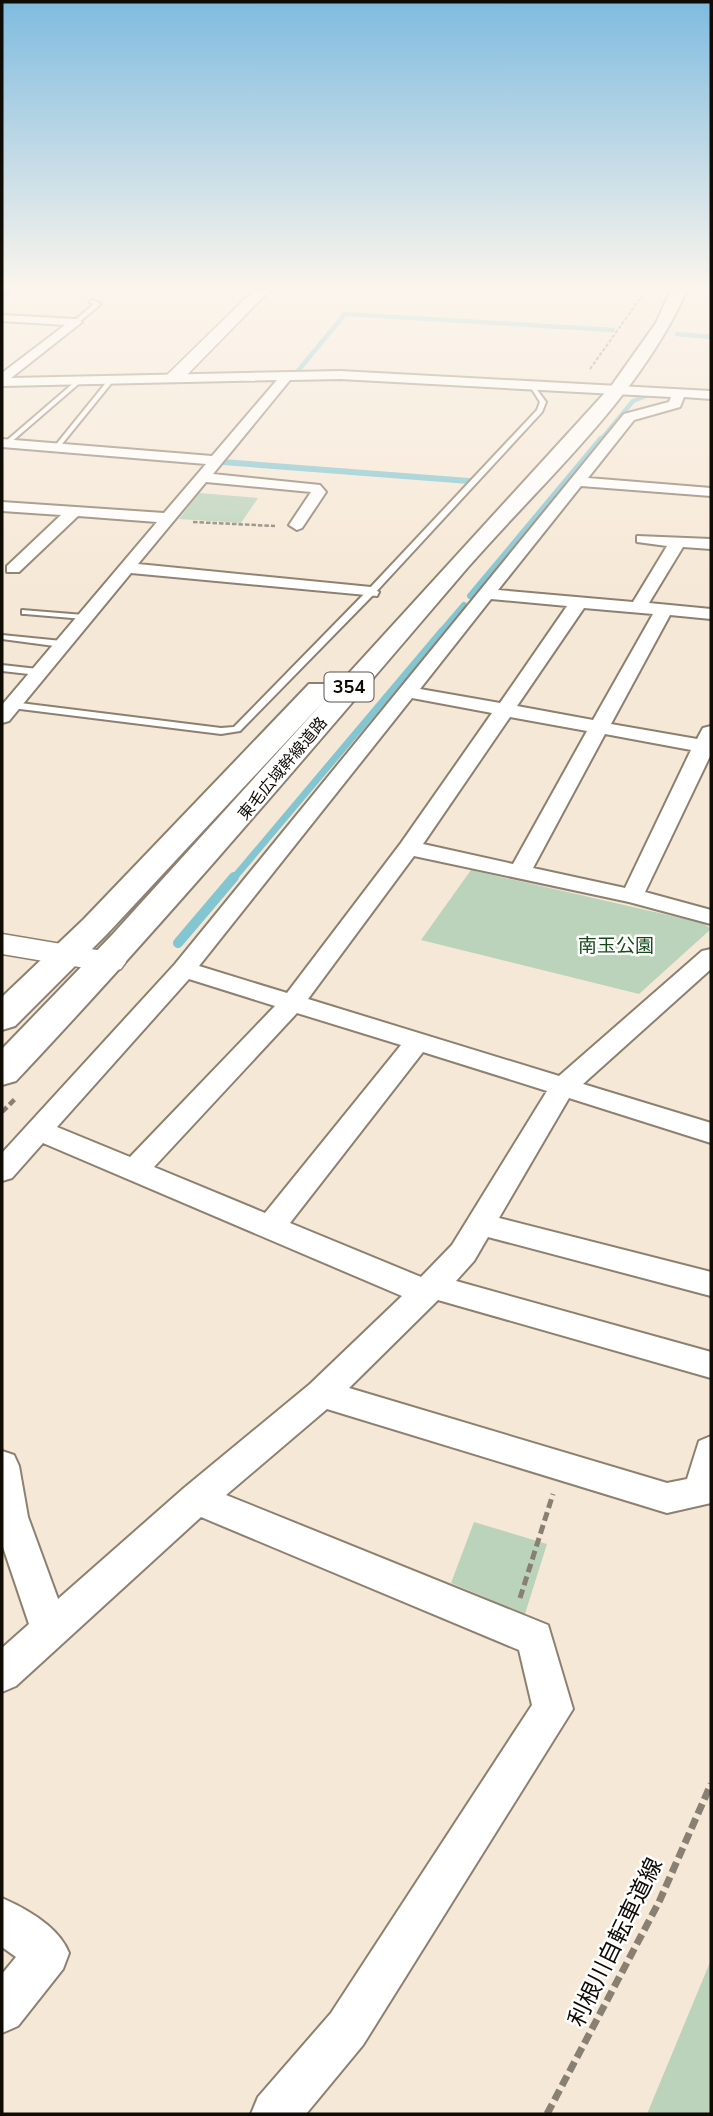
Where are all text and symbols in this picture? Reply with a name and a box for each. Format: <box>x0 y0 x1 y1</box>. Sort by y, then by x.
road number: 354 <box>324 672 374 702</box>
street label: 東毛広域幹線道路 <box>233 713 332 825</box>
park label: 南玉公園 <box>578 933 654 959</box>
street label: 利根川自転車道線 <box>561 1853 670 2032</box>

